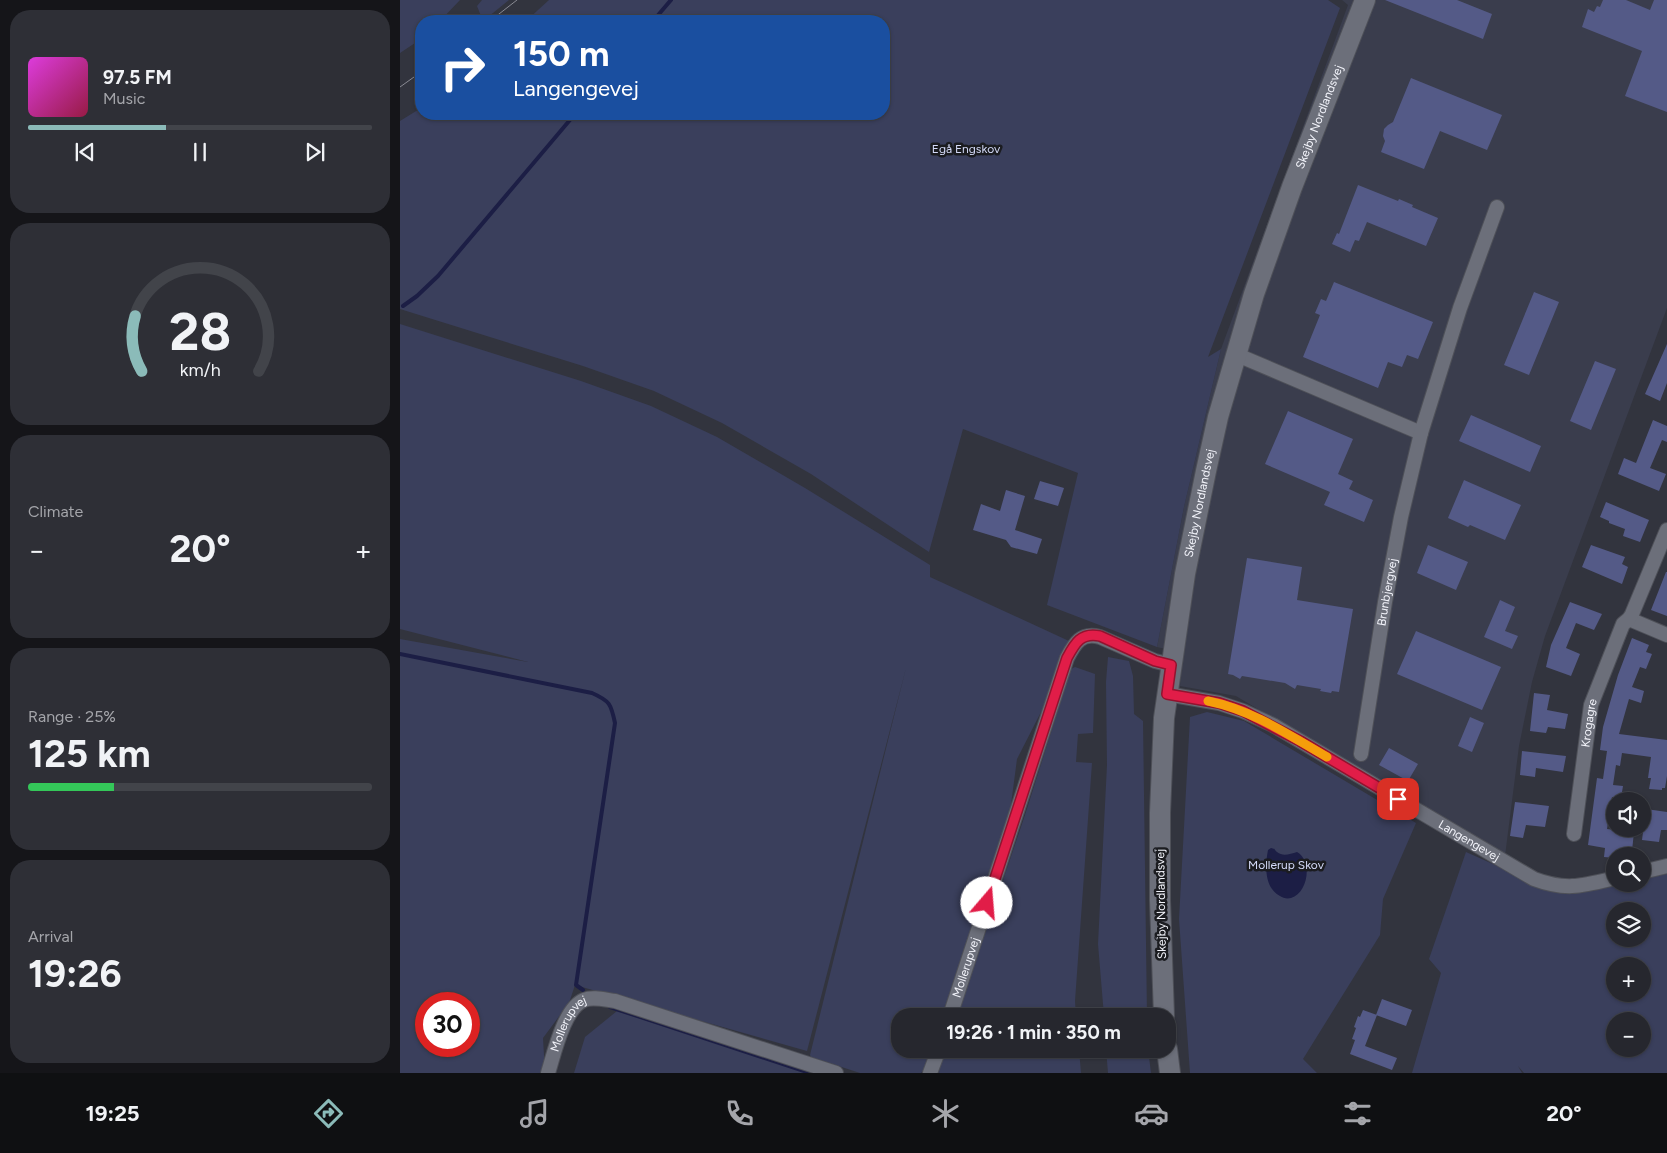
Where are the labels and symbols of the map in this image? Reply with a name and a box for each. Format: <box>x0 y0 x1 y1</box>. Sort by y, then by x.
street label: Skejby Nordlandsvej <box>1293 63 1346 171</box>
park label: Egå Engskov <box>932 142 1001 156</box>
street label: Skejby Nordlandsvej <box>1182 448 1218 559</box>
street label: Brunbjergvej <box>1374 557 1400 627</box>
street label: Krogagre <box>1578 696 1600 748</box>
pin <box>1377 778 1419 820</box>
street label: Langengevej <box>1436 817 1502 864</box>
street label: Skejby Nordlandsvej <box>1153 849 1169 959</box>
park label: Mollerup Skov <box>1248 858 1325 872</box>
position arrow <box>960 876 1012 928</box>
street label: Mollerupvej <box>949 936 982 999</box>
speed limit sign: 30 <box>415 992 480 1057</box>
street label: Mollerupvej <box>548 993 588 1054</box>

